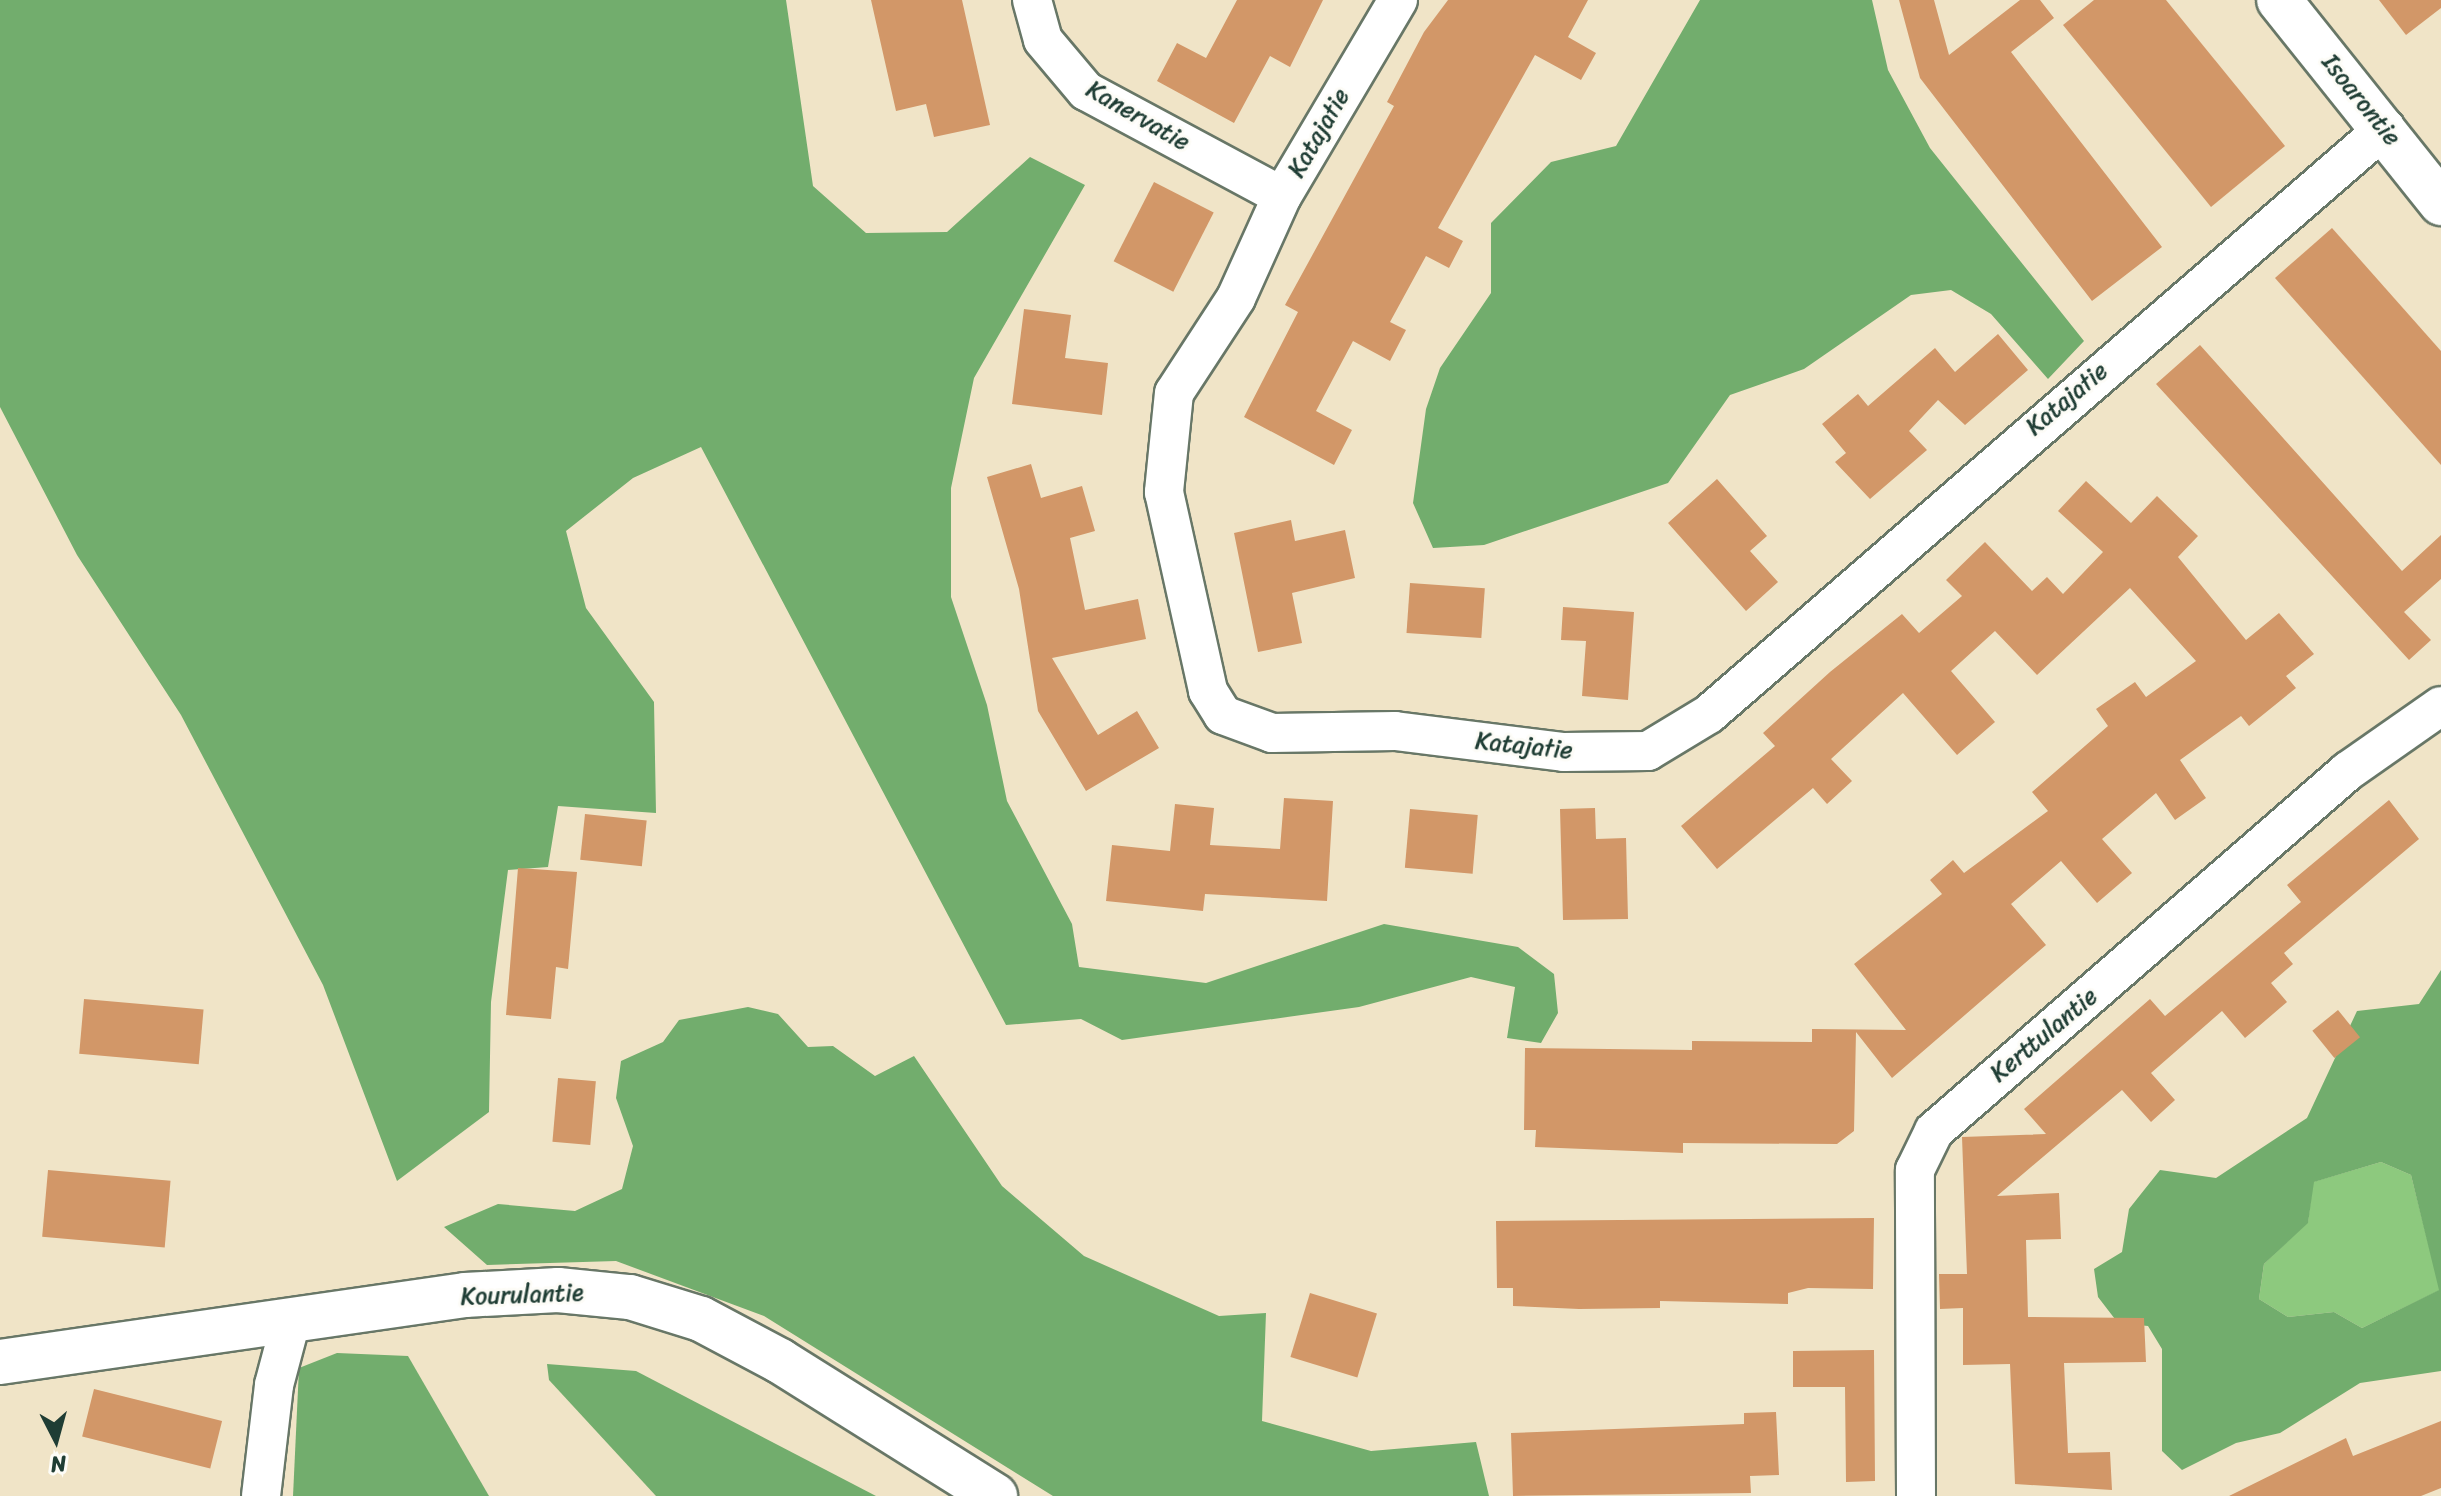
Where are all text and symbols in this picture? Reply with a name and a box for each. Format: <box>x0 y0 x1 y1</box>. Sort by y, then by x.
street label: Isoarontie <box>2316 49 2406 151</box>
street label: Kanervatie <box>1081 75 1195 157</box>
street label: Katajatie <box>1282 84 1356 182</box>
street label: Katajatie <box>2020 357 2114 441</box>
street label: Katajatie <box>1474 727 1574 765</box>
street label: Kerttulantie <box>1985 982 2103 1088</box>
street label: Kourulantie <box>460 1278 584 1312</box>
north arrow <box>16 1400 96 1480</box>
text: N <box>49 1444 68 1485</box>

